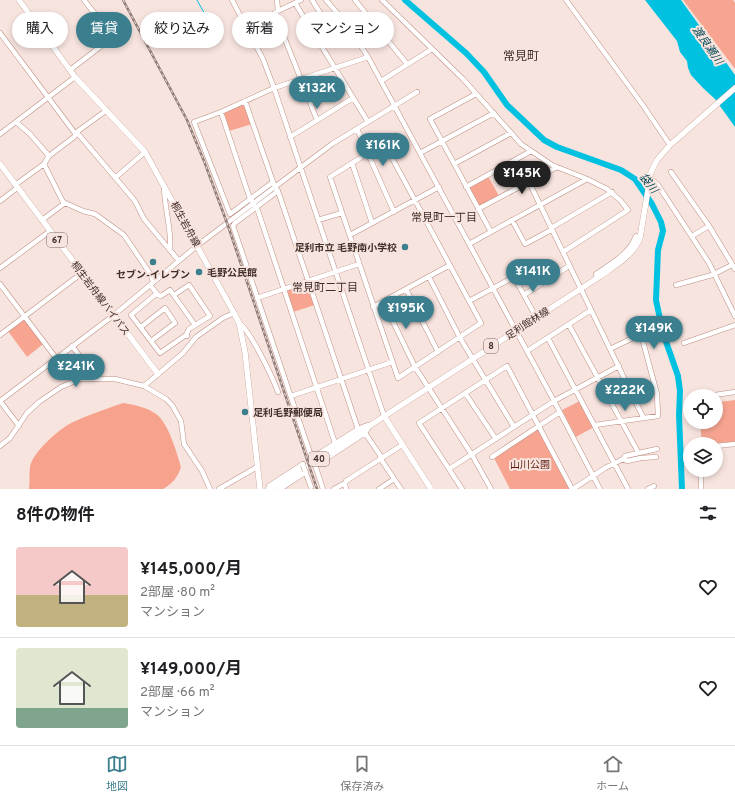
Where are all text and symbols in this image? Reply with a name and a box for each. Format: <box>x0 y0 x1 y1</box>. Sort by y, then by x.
chip: 購入 <box>12 12 68 48</box>
chip: 賃貸 <box>76 12 132 48</box>
chip: 絞り込み <box>140 12 224 48</box>
chip: 新着 <box>232 12 288 48</box>
chip: マンション <box>296 12 394 48</box>
water label: 渡良瀬川 <box>689 24 726 68</box>
district label: 常見町 <box>503 49 539 65</box>
pin: ¥132K <box>289 76 345 110</box>
text: ¥132K <box>298 81 336 97</box>
pin: ¥161K <box>355 133 411 167</box>
text: ¥161K <box>365 138 401 154</box>
pin: ¥145K <box>494 161 550 195</box>
text: ¥145K <box>503 166 541 182</box>
water label: 袋川 <box>636 171 661 197</box>
street label: 桐生岩舟線 <box>167 200 202 250</box>
district label: 常見町一丁目 <box>411 211 477 225</box>
road number: 67 <box>47 233 67 247</box>
place label: 足利市立 毛野南小学校 <box>295 242 397 255</box>
marker: 足利市立 毛野南小学校 <box>400 242 410 252</box>
marker: セブン-イレブン <box>148 257 158 267</box>
street label: 桐生岩舟線バイパス <box>68 259 132 339</box>
pin: ¥141K <box>505 259 561 293</box>
text: ¥141K <box>515 264 551 280</box>
marker: 毛野公民館 <box>194 267 204 277</box>
place label: 毛野公民館 <box>207 267 257 280</box>
place label: セブン-イレブン <box>116 269 190 282</box>
district label: 常見町二丁目 <box>292 281 358 295</box>
pin: ¥195K <box>378 296 434 330</box>
text: ¥195K <box>387 301 425 317</box>
street label: 足利館林線 <box>503 305 552 343</box>
pin: ¥149K <box>626 316 682 350</box>
text: ¥149K <box>635 321 673 337</box>
road number: 8 <box>484 339 498 353</box>
pin: ¥241K <box>48 354 104 388</box>
text: ¥241K <box>57 359 95 375</box>
pin: ¥222K <box>597 378 653 412</box>
text: ¥222K <box>605 383 645 399</box>
map controls <box>683 389 723 477</box>
button: locate <box>683 389 723 429</box>
marker: 足利毛野郵便局 <box>240 407 250 417</box>
place label: 足利毛野郵便局 <box>253 407 323 420</box>
button: layers <box>683 437 723 477</box>
road number: 40 <box>309 452 329 466</box>
park label: 山川公園 <box>510 459 550 472</box>
icon: filters <box>697 502 719 524</box>
text: 8件の物件 <box>16 505 95 527</box>
text: ¥145,000/月 <box>140 559 242 581</box>
icon: home <box>48 563 96 611</box>
icon: heart <box>697 576 719 598</box>
text: 2部屋 · 80 m² <box>140 585 215 601</box>
text: マンション <box>140 605 205 621</box>
text: ¥149,000/月 <box>140 659 242 681</box>
icon: home <box>48 664 96 712</box>
icon: heart <box>697 677 719 699</box>
text: 2部屋 · 66 m² <box>140 685 214 701</box>
text: マンション <box>140 705 205 721</box>
tab: 地図 <box>106 753 128 794</box>
tab: 保存済み <box>340 753 384 794</box>
tab: ホーム <box>596 753 629 794</box>

